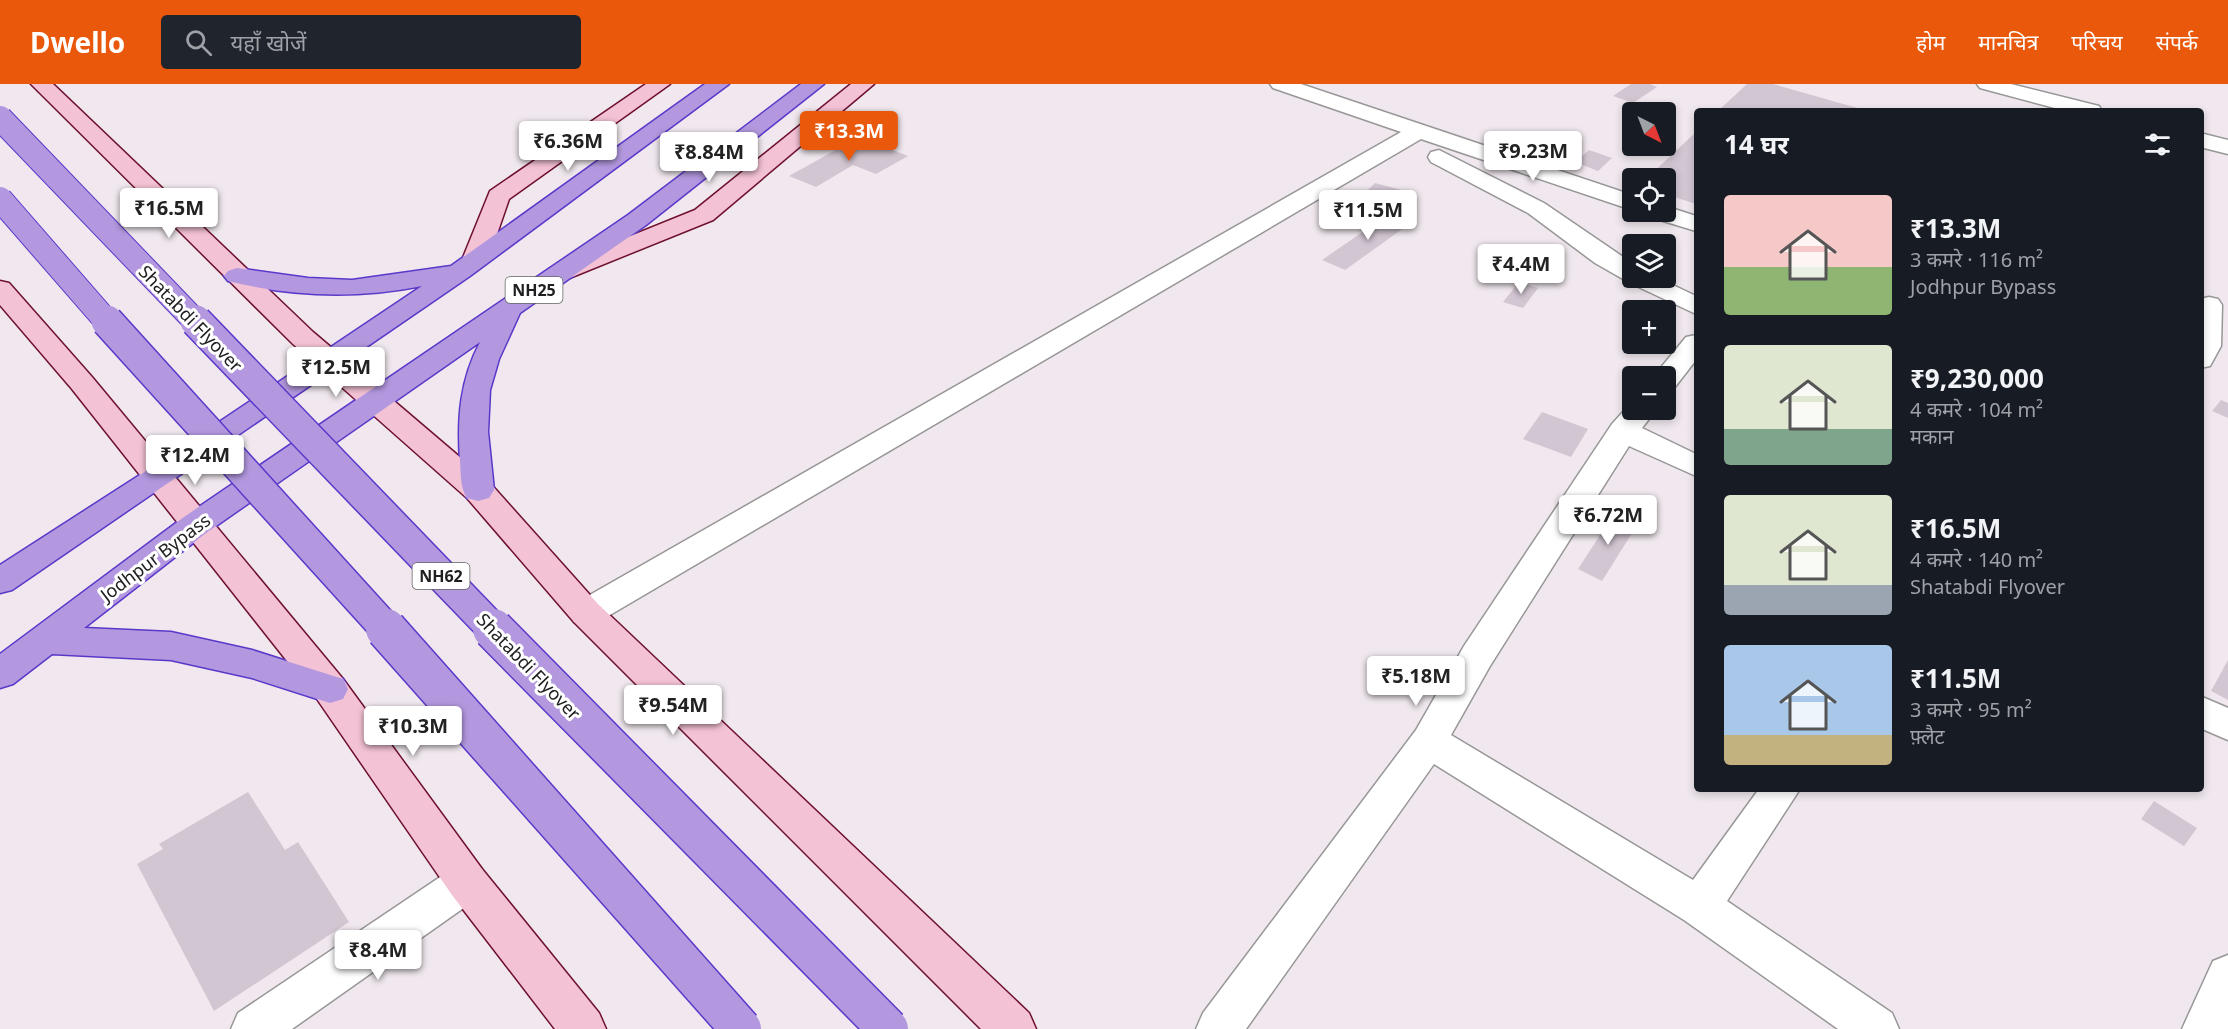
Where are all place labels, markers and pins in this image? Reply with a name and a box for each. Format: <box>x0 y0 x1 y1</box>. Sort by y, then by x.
pin: ₹13.3M <box>800 111 898 162</box>
pin: ₹6.36M <box>519 121 617 172</box>
pin: ₹9.23M <box>1484 131 1582 182</box>
pin: ₹8.84M <box>660 132 758 183</box>
pin: ₹16.5M <box>120 188 218 239</box>
pin: ₹11.5M <box>1319 190 1417 241</box>
pin: ₹4.4M <box>1479 244 1563 295</box>
pin: ₹12.5M <box>287 347 385 398</box>
pin: ₹12.4M <box>146 435 244 486</box>
pin: ₹6.72M <box>1559 495 1657 546</box>
pin: ₹5.18M <box>1367 656 1465 707</box>
pin: ₹9.54M <box>624 685 722 736</box>
pin: ₹10.3M <box>364 706 462 757</box>
pin: ₹8.4M <box>336 930 420 981</box>

